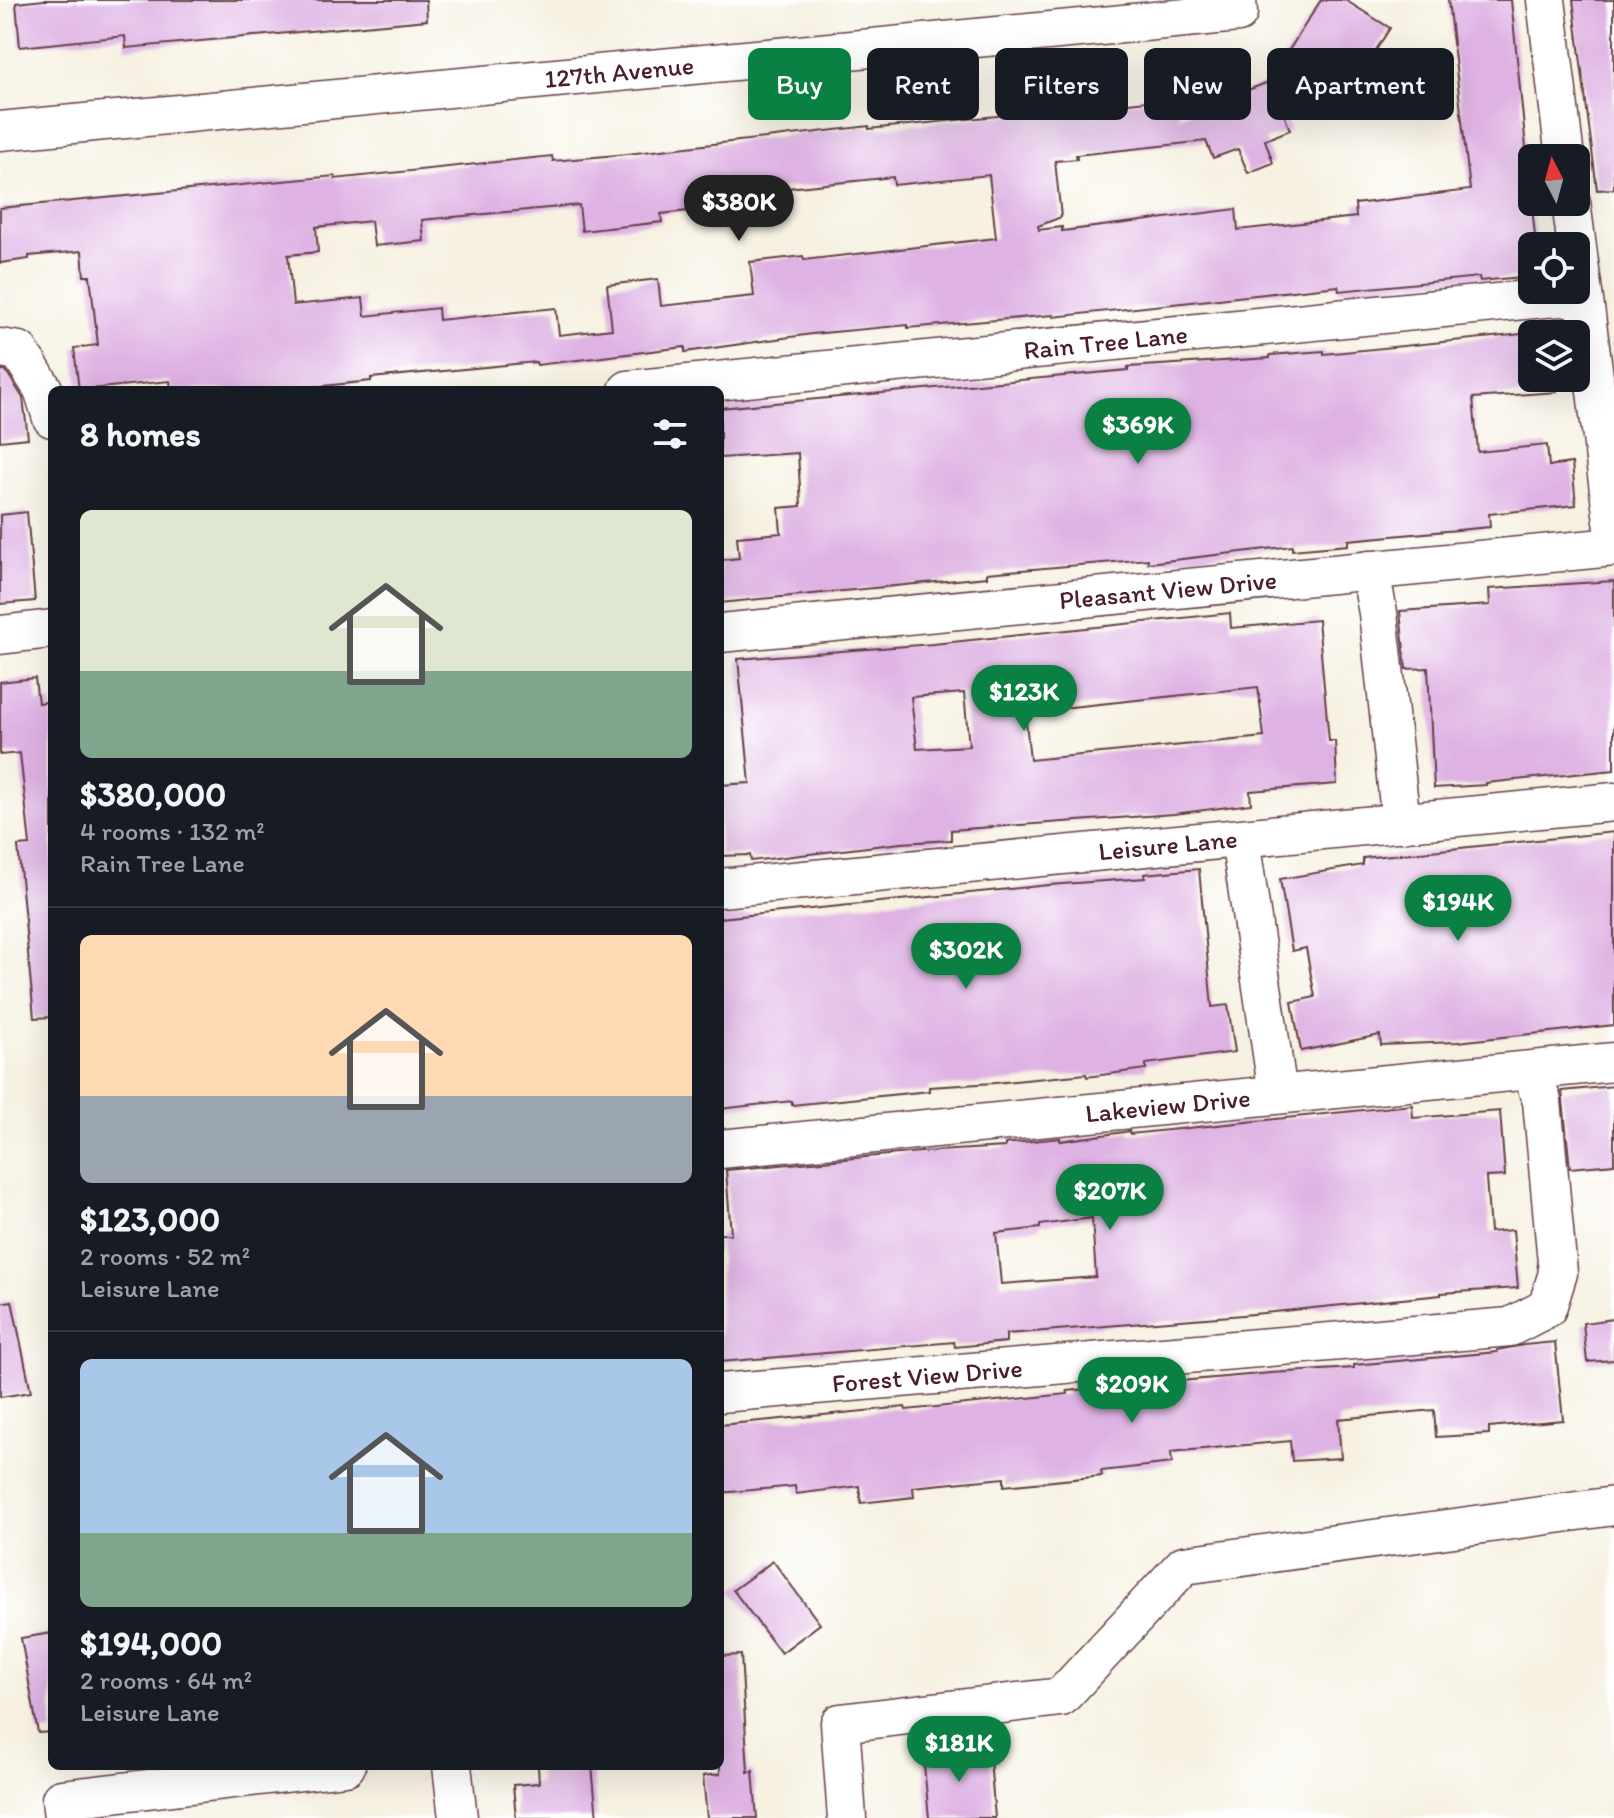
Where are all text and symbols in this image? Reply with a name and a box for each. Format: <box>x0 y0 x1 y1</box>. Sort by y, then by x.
chip: Buy <box>748 48 851 120</box>
chip: Rent <box>867 48 979 120</box>
chip: Filters <box>995 48 1128 120</box>
chip: New <box>1144 48 1251 120</box>
chip: Apartment <box>1267 48 1454 120</box>
street label: 127th Avenue <box>543 49 695 95</box>
north arrow <box>1518 144 1590 216</box>
map controls <box>1518 144 1590 392</box>
pin: $380K <box>683 175 795 243</box>
text: $380K <box>702 185 776 217</box>
button: locate <box>1518 232 1590 304</box>
street label: Rain Tree Lane <box>1022 318 1189 366</box>
button: layers <box>1518 320 1590 392</box>
pin: $369K <box>1082 398 1194 466</box>
text: $369K <box>1102 408 1174 440</box>
icon: filters <box>648 412 692 456</box>
text: 8 homes <box>80 414 201 455</box>
icon: home <box>314 562 458 706</box>
street label: Pleasant View Drive <box>1058 564 1278 616</box>
pin: $123K <box>968 665 1080 733</box>
text: $123K <box>989 675 1059 707</box>
text: $380,000 <box>80 774 226 815</box>
text: 4 rooms · 132 m² <box>80 815 265 847</box>
street label: Leisure Lane <box>1097 822 1239 868</box>
text: Rain Tree Lane <box>80 847 245 879</box>
pin: $194K <box>1402 875 1514 943</box>
text: $194K <box>1422 885 1494 917</box>
pin: $302K <box>910 923 1022 991</box>
text: $302K <box>929 933 1003 965</box>
icon: home <box>314 987 458 1131</box>
street label: Lakeview Drive <box>1084 1081 1252 1129</box>
pin: $207K <box>1054 1164 1166 1232</box>
text: $207K <box>1074 1174 1146 1206</box>
text: $123,000 <box>80 1199 220 1240</box>
text: 2 rooms · 52 m² <box>80 1240 250 1272</box>
text: Leisure Lane <box>80 1272 219 1304</box>
street label: Forest View Drive <box>831 1352 1024 1400</box>
pin: $209K <box>1076 1357 1188 1425</box>
text: $209K <box>1095 1367 1169 1399</box>
icon: home <box>314 1411 458 1555</box>
text: $194,000 <box>80 1623 222 1664</box>
text: 2 rooms · 64 m² <box>80 1664 252 1696</box>
text: Leisure Lane <box>80 1696 219 1728</box>
pin: $181K <box>903 1716 1015 1784</box>
text: $181K <box>925 1726 993 1758</box>

